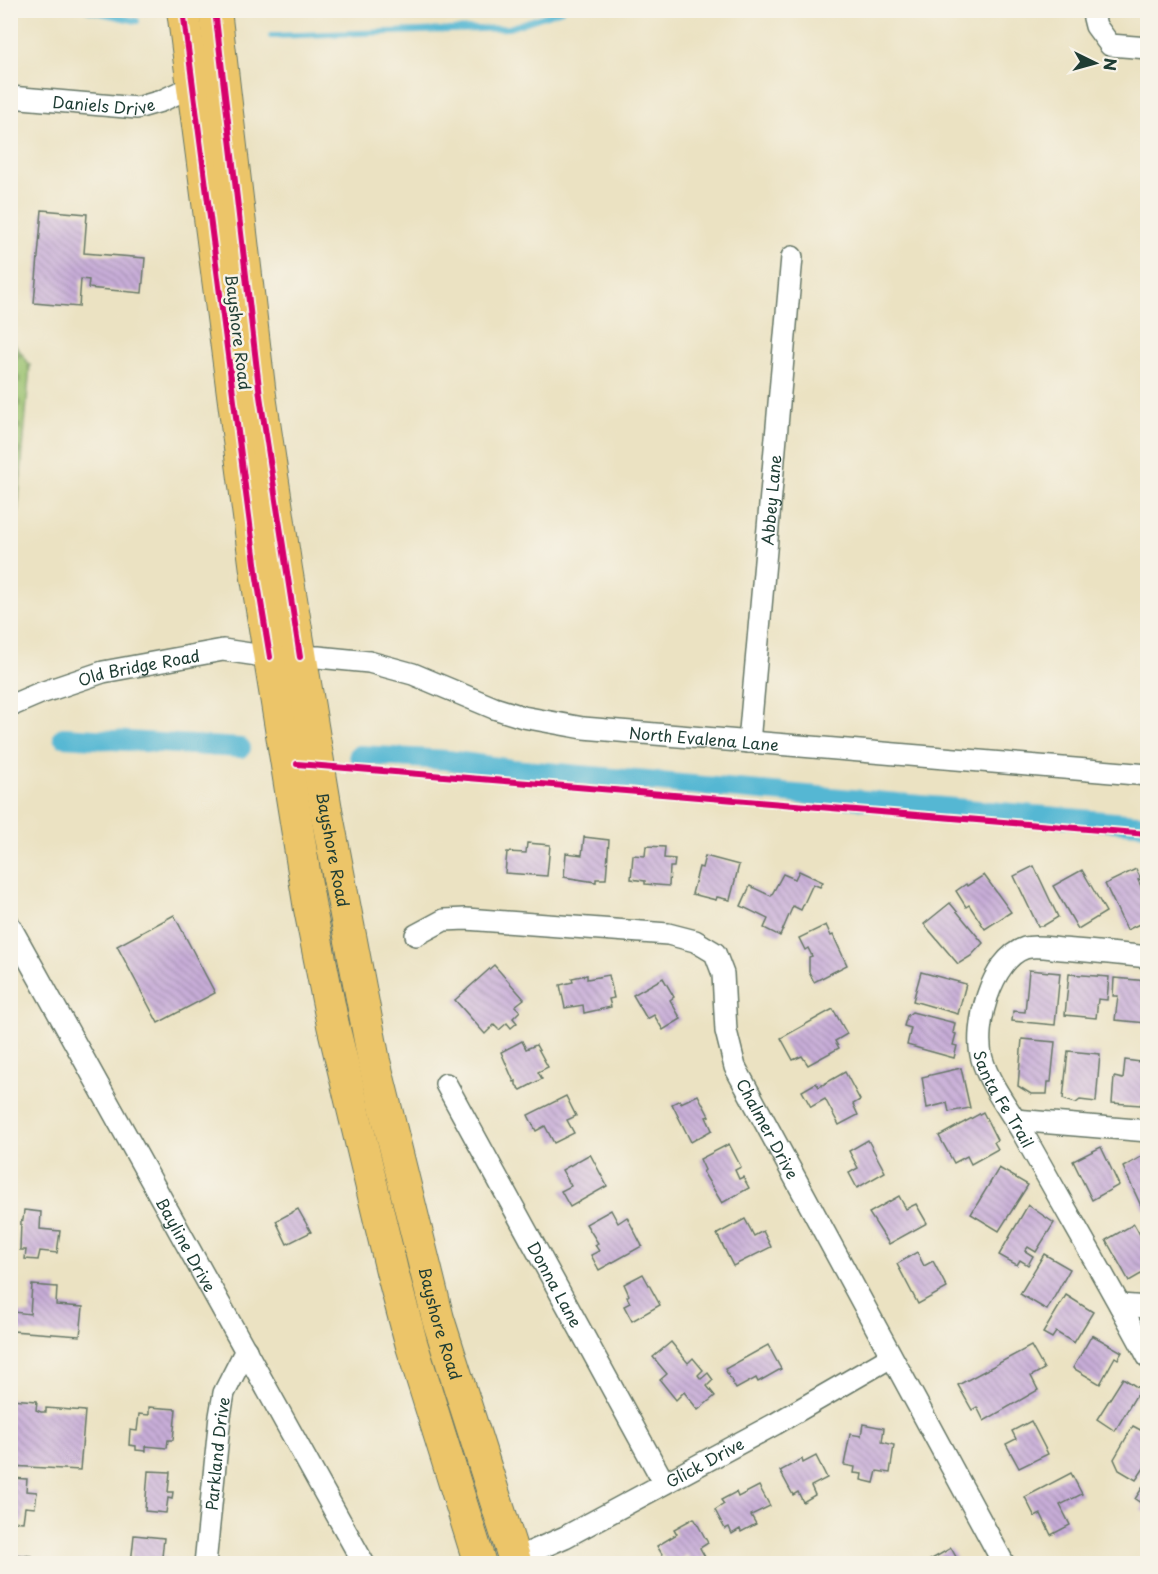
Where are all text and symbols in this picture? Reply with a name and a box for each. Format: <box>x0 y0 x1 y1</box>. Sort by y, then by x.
north arrow <box>1065 33 1125 93</box>
text: N <box>1098 57 1123 72</box>
street label: Daniels Drive <box>51 89 157 120</box>
street label: Bayshore Road <box>220 273 258 391</box>
street label: Abbey Lane <box>754 454 786 546</box>
street label: Old Bridge Road <box>74 643 202 692</box>
street label: North Evalena Lane <box>628 720 780 756</box>
street label: Bayshore Road <box>311 790 356 909</box>
street label: Santa Fe Trail <box>968 1048 1041 1152</box>
street label: Chalmer Drive <box>731 1074 805 1183</box>
street label: Bayline Drive <box>151 1193 223 1296</box>
street label: Donna Lane <box>522 1237 589 1332</box>
street label: Bayshore Road <box>413 1264 469 1383</box>
street label: Parkland Drive <box>198 1395 235 1512</box>
street label: Glick Drive <box>661 1431 748 1493</box>

